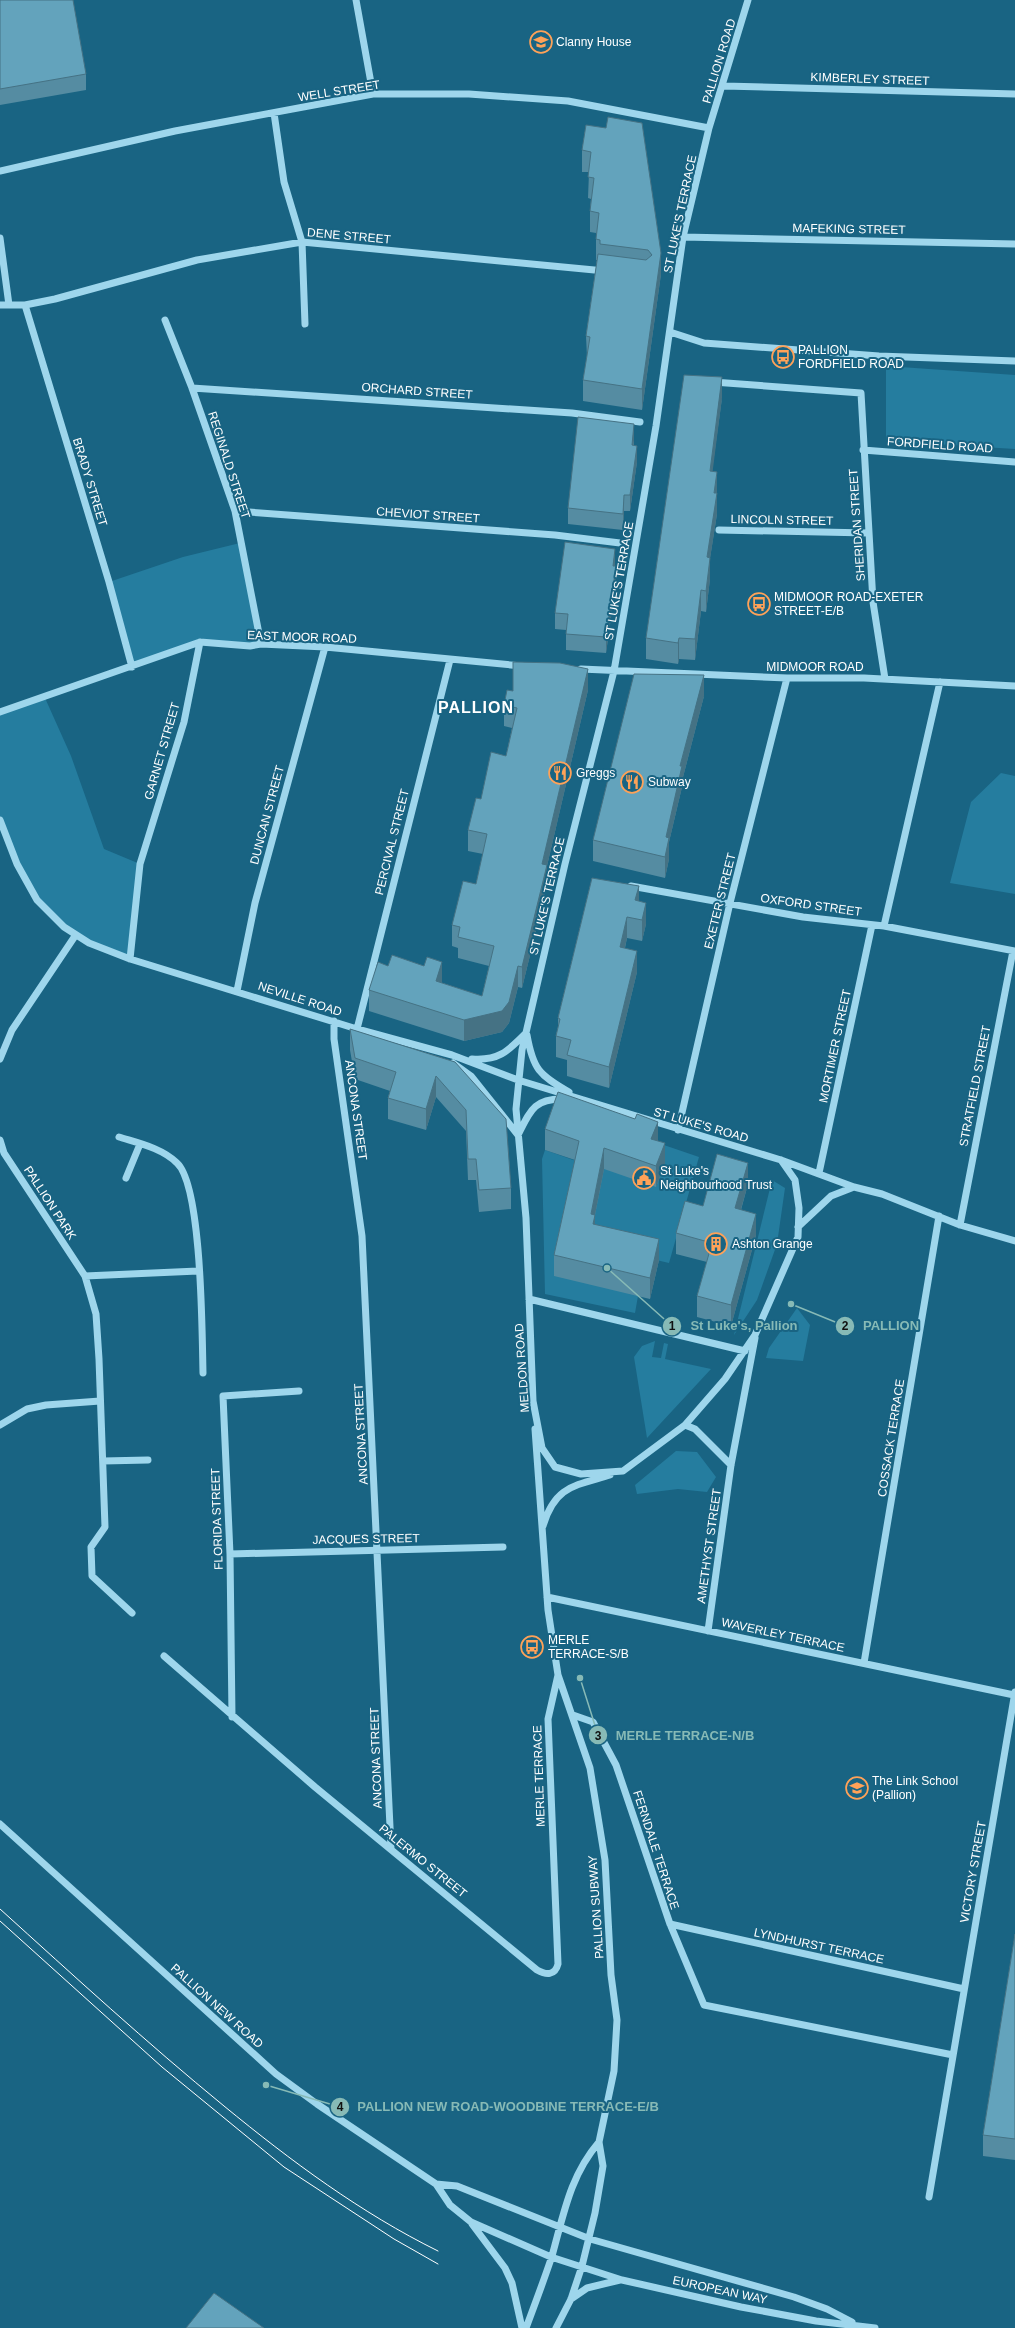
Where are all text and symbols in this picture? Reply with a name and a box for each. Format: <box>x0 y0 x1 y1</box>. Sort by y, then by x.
street label: PALLION ROAD <box>699 17 739 105</box>
school or university icon: Clanny House <box>528 29 554 55</box>
place label: Clanny House <box>556 35 632 49</box>
street label: KIMBERLEY STREET <box>810 70 930 88</box>
street label: WELL STREET <box>297 77 382 104</box>
street label: ST LUKE'S TERRACE <box>661 154 699 274</box>
street label: MAFEKING STREET <box>792 221 906 237</box>
street label: DENE STREET <box>307 225 392 247</box>
place label: PALLION FORDFIELD ROAD <box>798 343 904 371</box>
bus stop icon: PALLION FORDFIELD ROAD <box>770 344 796 370</box>
street label: ORCHARD STREET <box>361 380 474 402</box>
street label: REGINALD STREET <box>205 410 253 521</box>
street label: FORDFIELD ROAD <box>887 434 994 456</box>
street label: BRADY STREET <box>70 436 110 529</box>
street label: SHERIDAN STREET <box>846 468 868 582</box>
street label: CHEVIOT STREET <box>376 504 481 526</box>
street label: LINCOLN STREET <box>731 512 834 528</box>
street label: ST LUKE'S TERRACE <box>602 520 636 642</box>
place label: MIDMOOR ROAD-EXETER STREET-E/B <box>774 590 924 618</box>
bus stop icon: MIDMOOR ROAD-EXETER STREET-E/B <box>746 591 772 617</box>
street label: EAST MOOR ROAD <box>247 628 357 646</box>
street label: MIDMOOR ROAD <box>766 660 864 674</box>
district label: PALLION <box>438 699 514 716</box>
street label: GARNET STREET <box>141 700 183 801</box>
restaurant icon: Greggs <box>547 760 573 786</box>
street label: DUNCAN STREET <box>247 763 287 866</box>
place label: Greggs <box>576 766 615 780</box>
restaurant icon: Subway <box>619 769 645 795</box>
place label: Subway <box>648 775 691 789</box>
street label: PERCIVAL STREET <box>372 787 412 896</box>
street label: ST LUKE'S TERRACE <box>527 836 567 956</box>
street label: EXETER STREET <box>701 851 739 951</box>
street label: OXFORD STREET <box>760 891 863 919</box>
street label: NEVILLE ROAD <box>256 979 344 1019</box>
street label: MORTIMER STREET <box>816 987 854 1104</box>
street label: STRATFIELD STREET <box>956 1024 994 1148</box>
street label: ANCONA STREET <box>342 1059 370 1162</box>
street label: ST LUKE'S ROAD <box>652 1105 750 1145</box>
street label: PALLION PARK <box>21 1164 79 1242</box>
place label: St Luke's Neighbourhood Trust <box>660 1164 773 1192</box>
public building icon: St Luke's Neighbourhood Trust <box>631 1165 657 1191</box>
building icon: Ashton Grange <box>703 1231 729 1257</box>
place label: Ashton Grange <box>732 1237 813 1251</box>
callout: St Luke's, Pallion <box>662 1313 805 1338</box>
callout: PALLION <box>835 1313 927 1338</box>
text: St Luke's, Pallion <box>690 1318 798 1333</box>
text: PALLION <box>863 1318 919 1333</box>
text: 1 <box>669 1319 676 1333</box>
text: 2 <box>842 1319 849 1333</box>
street label: MELDON ROAD <box>512 1323 532 1413</box>
street label: COSSACK TERRACE <box>875 1378 907 1498</box>
street label: ANCONA STREET <box>351 1382 371 1485</box>
street label: FLORIDA STREET <box>208 1467 226 1570</box>
street label: AMETHYST STREET <box>694 1487 724 1604</box>
street label: JACQUES STREET <box>312 1531 420 1547</box>
street label: WAVERLEY TERRACE <box>720 1615 846 1655</box>
place label: MERLE TERRACE-S/B <box>548 1633 629 1661</box>
bus stop icon: MERLE TERRACE-S/B <box>519 1634 545 1660</box>
street label: ANCONA STREET <box>367 1706 385 1809</box>
callout: MERLE TERRACE-N/B <box>588 1723 763 1748</box>
street label: MERLE TERRACE <box>530 1725 548 1827</box>
text: MERLE TERRACE-N/B <box>616 1728 754 1743</box>
text: 3 <box>595 1729 602 1743</box>
place label: The Link School (Pallion) <box>872 1774 958 1802</box>
school or university icon: The Link School (Pallion) <box>844 1775 870 1801</box>
street label: FERNDALE TERRACE <box>630 1789 682 1911</box>
street label: VICTORY STREET <box>957 1819 989 1924</box>
street label: PALERMO STREET <box>376 1821 470 1901</box>
street label: PALLION SUBWAY <box>585 1855 607 1959</box>
street label: LYNDHURST TERRACE <box>753 1925 885 1967</box>
street label: PALLION NEW ROAD <box>168 1961 266 2051</box>
callout: PALLION NEW ROAD-WOODBINE TERRACE-E/B <box>330 2094 667 2119</box>
text: PALLION NEW ROAD-WOODBINE TERRACE-E/B <box>357 2099 659 2114</box>
text: 4 <box>337 2100 344 2114</box>
street label: EUROPEAN WAY <box>671 2273 769 2307</box>

